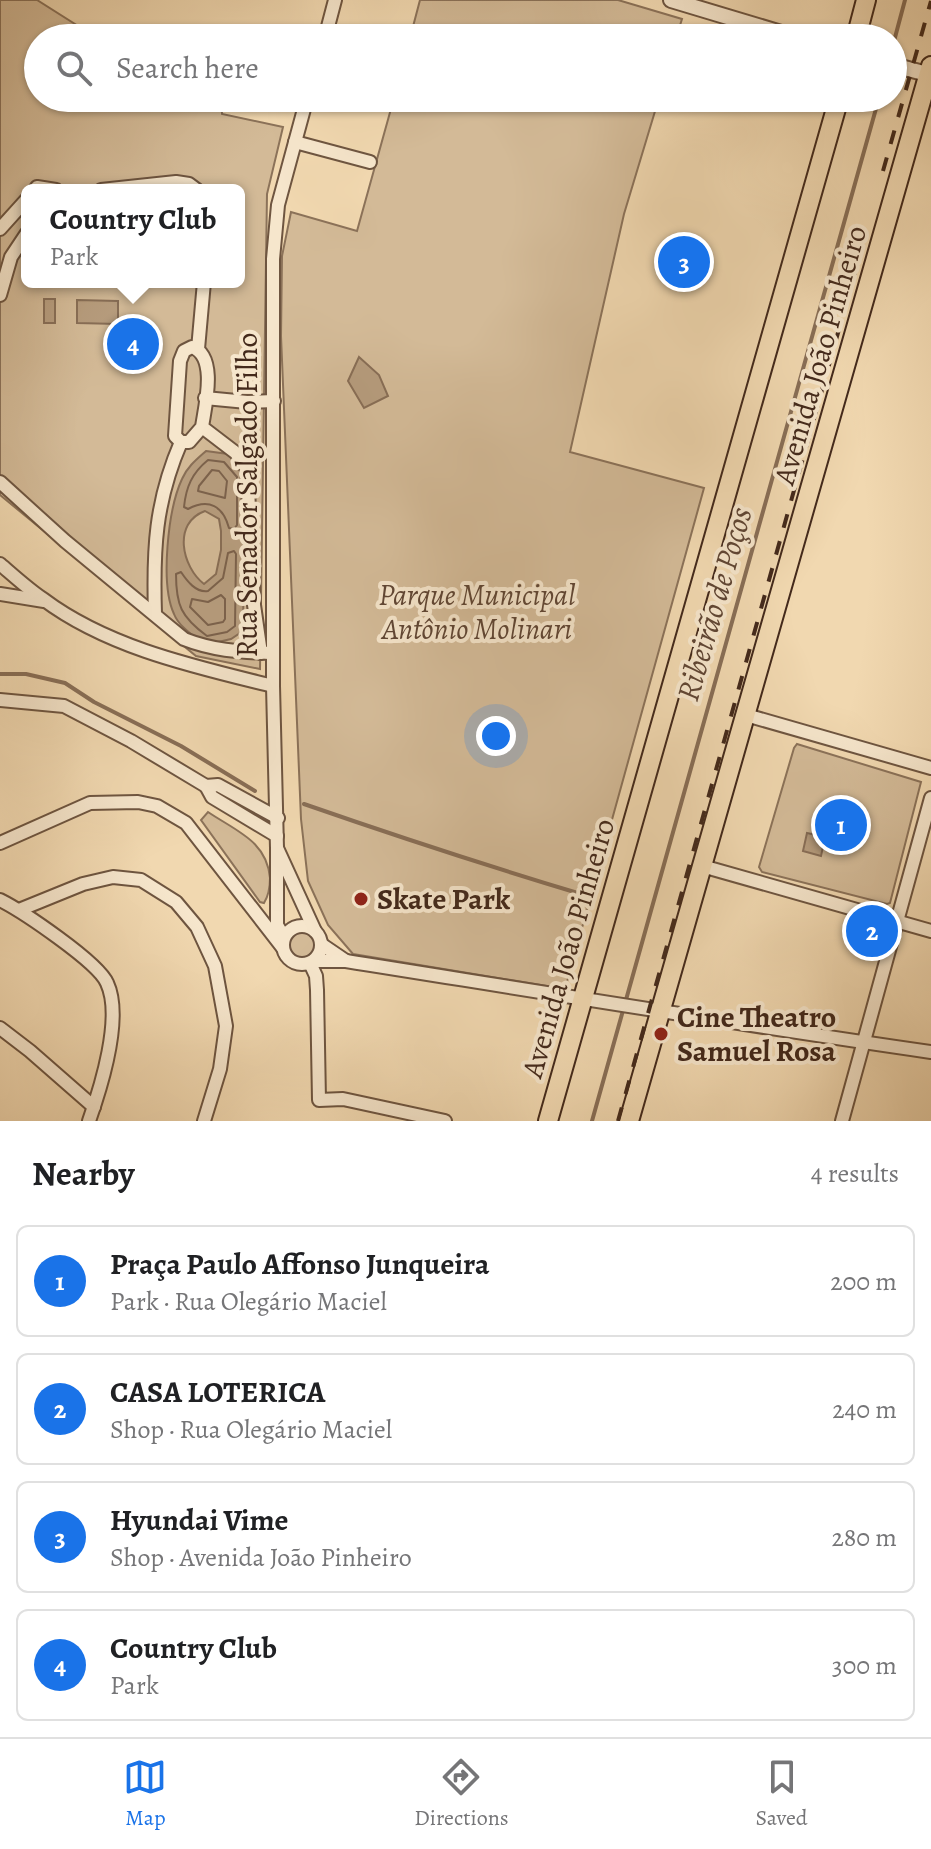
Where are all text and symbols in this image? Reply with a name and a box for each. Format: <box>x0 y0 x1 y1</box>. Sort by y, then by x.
search box <box>24 24 907 112</box>
icon: search <box>52 46 96 90</box>
text: Search here <box>116 48 259 88</box>
popup <box>21 184 245 288</box>
text: Country Club <box>50 199 216 239</box>
street label: Avenida João Pinheiro <box>764 221 876 490</box>
pin: 3 <box>658 232 710 292</box>
text: Park <box>50 239 98 274</box>
pin: 4 <box>107 314 159 374</box>
street label: Rua Senador Salgado Filho <box>227 333 267 657</box>
water label: Ribeirão de Poços <box>665 502 763 706</box>
park label: Parque Municipal Antônio Molinari <box>379 575 576 649</box>
your location <box>476 716 516 756</box>
pin: 1 <box>815 795 867 855</box>
street label: Avenida João Pinheiro <box>512 814 624 1083</box>
place label: Skate Park <box>377 879 511 919</box>
marker: Skate Park <box>352 890 370 908</box>
pin: 2 <box>846 901 898 961</box>
place label: Cine Theatro Samuel Rosa <box>677 997 837 1071</box>
marker: Cine Theatro Samuel Rosa <box>652 1025 670 1043</box>
text: Nearby <box>32 1150 135 1197</box>
text: 4 results <box>811 1156 899 1191</box>
text: Praça Paulo Affonso Junqueira <box>110 1244 490 1284</box>
text: 1 <box>55 1264 65 1299</box>
text: 200 m <box>830 1264 897 1299</box>
text: Park · Rua Olegário Maciel <box>110 1284 387 1319</box>
text: CASA LOTERICA <box>110 1372 325 1412</box>
text: 2 <box>54 1392 66 1427</box>
text: 240 m <box>832 1392 897 1427</box>
text: Shop · Rua Olegário Maciel <box>110 1412 392 1447</box>
text: Hyundai Vime <box>110 1500 288 1540</box>
text: 3 <box>54 1520 66 1555</box>
text: 280 m <box>831 1520 897 1555</box>
text: Shop · Avenida João Pinheiro <box>110 1540 412 1575</box>
text: Country Club <box>110 1628 277 1668</box>
text: 4 <box>54 1648 66 1683</box>
text: 300 m <box>832 1648 897 1683</box>
text: Park <box>110 1668 159 1703</box>
tab: Map <box>123 1755 167 1833</box>
tab: Directions <box>414 1755 509 1833</box>
tab: Saved <box>755 1755 808 1833</box>

